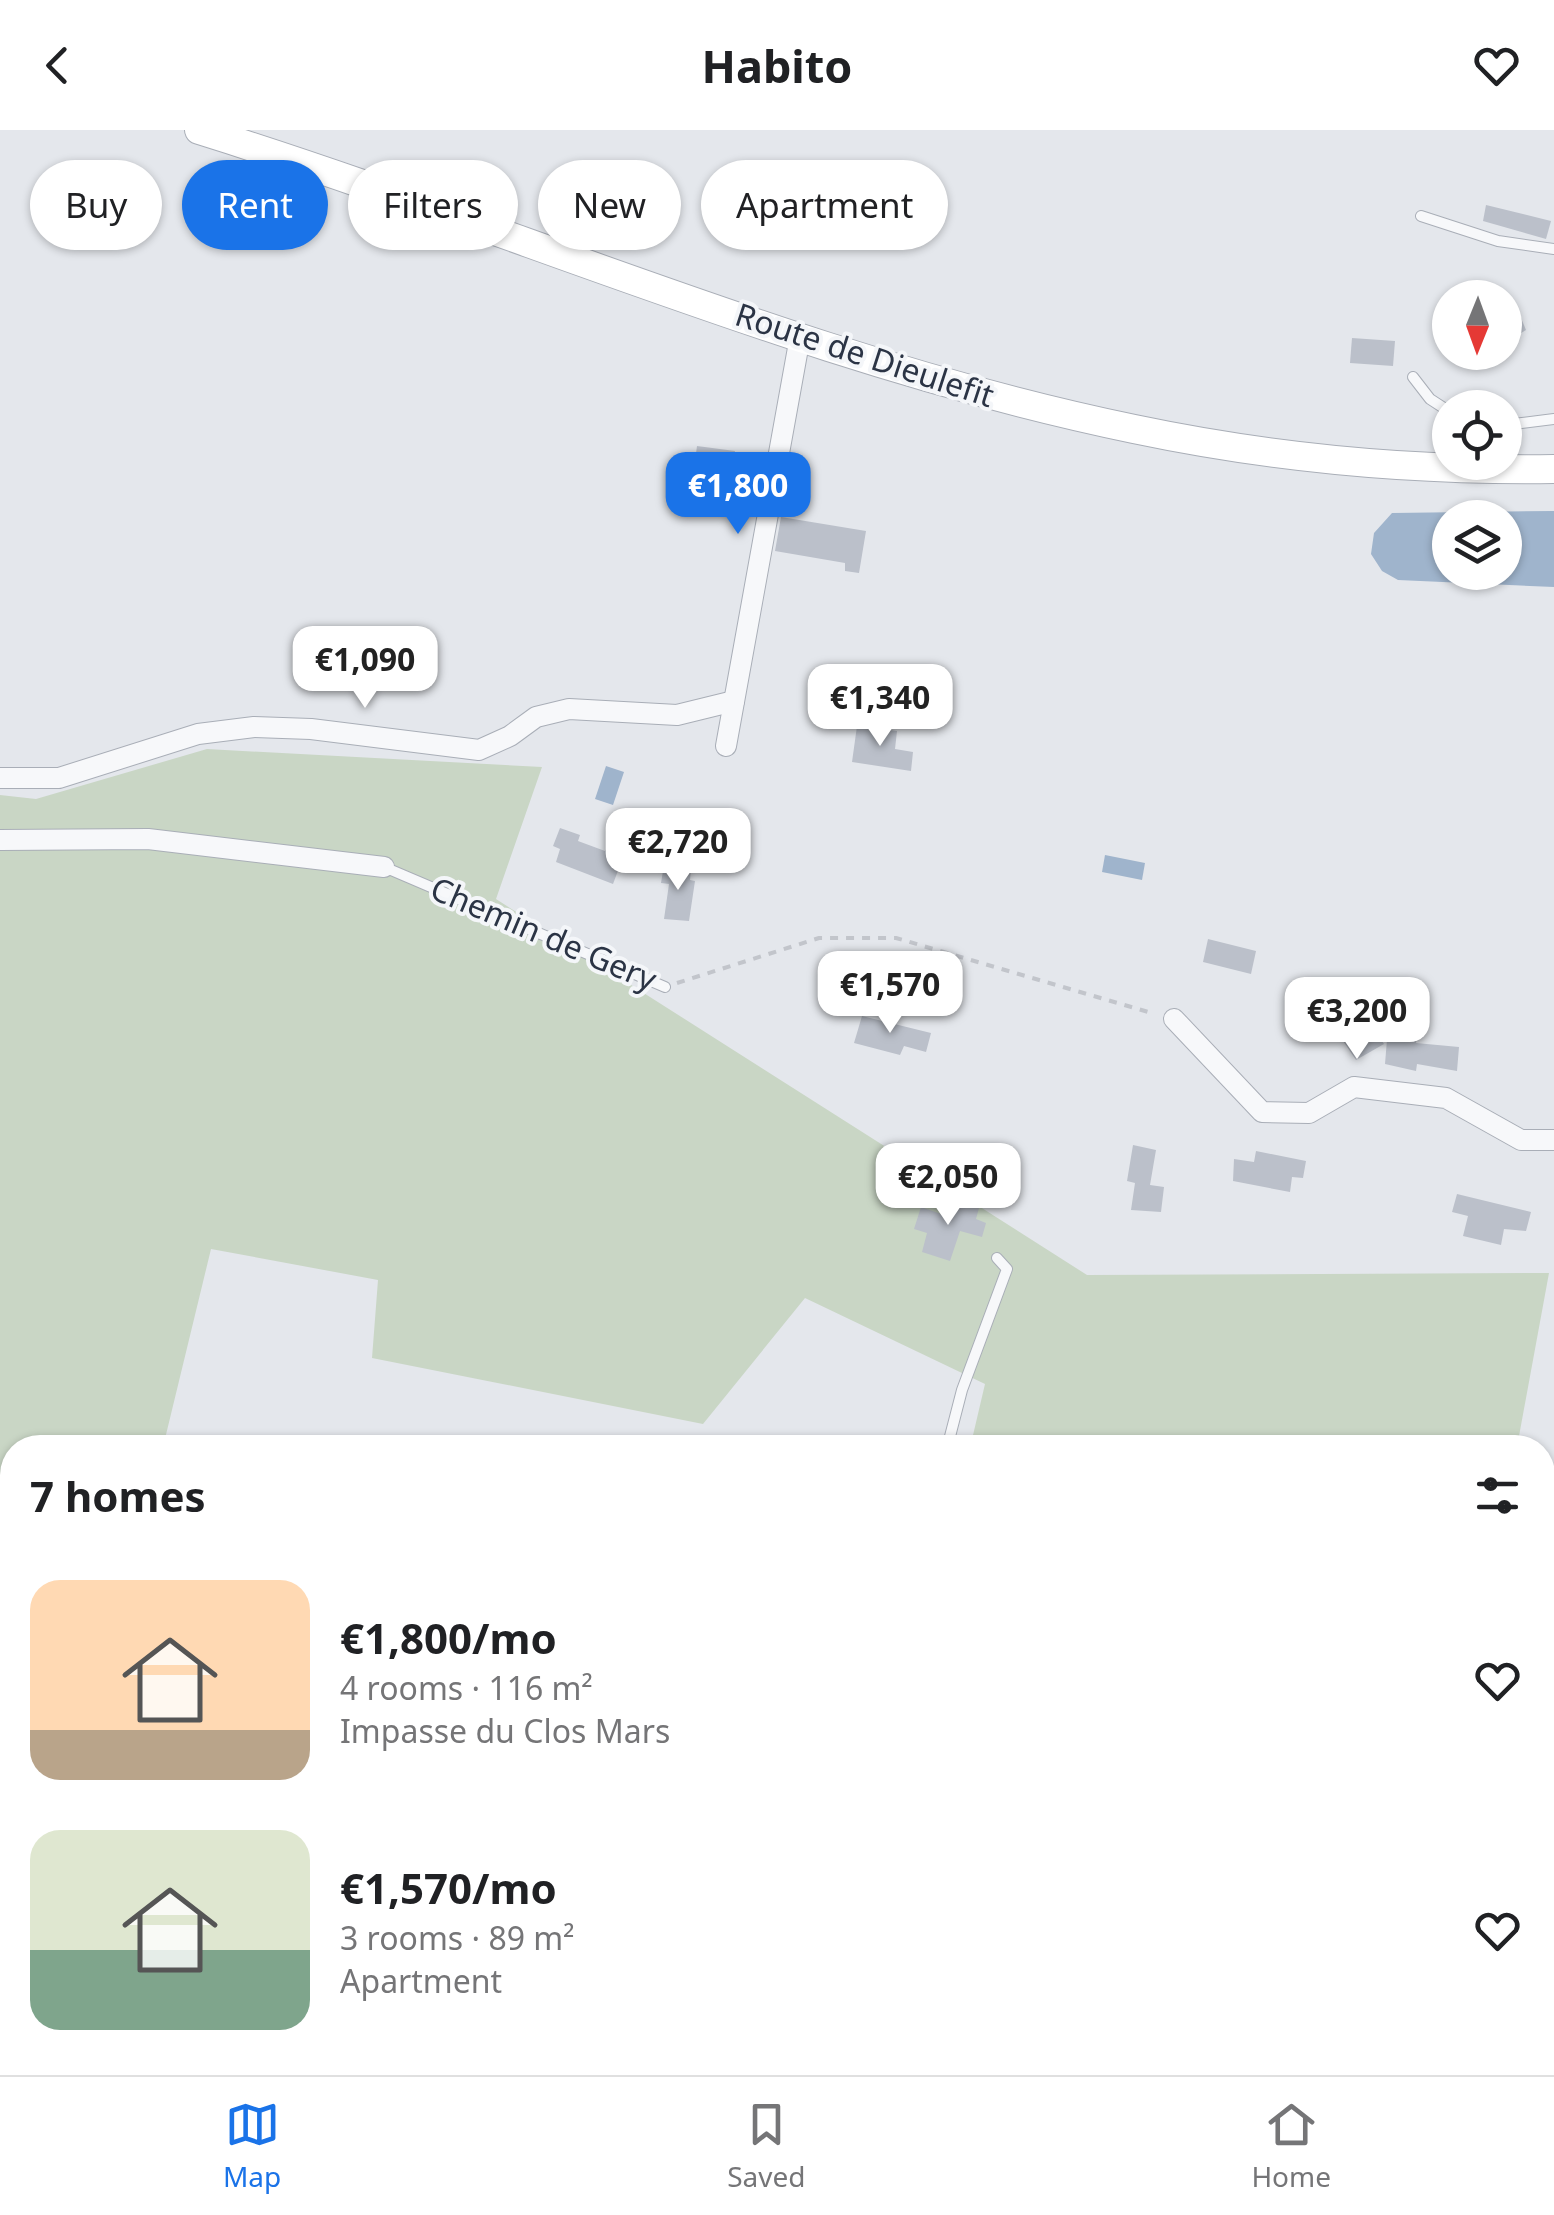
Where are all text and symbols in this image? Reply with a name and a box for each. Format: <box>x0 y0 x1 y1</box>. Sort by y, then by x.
text: Habito <box>702 35 852 96</box>
icon: back <box>30 38 85 93</box>
icon: heart <box>1469 38 1524 93</box>
chip: Buy <box>30 160 162 250</box>
chip: Rent <box>182 160 328 250</box>
chip: Filters <box>348 160 518 250</box>
chip: New <box>538 160 681 250</box>
chip: Apartment <box>701 160 948 250</box>
north arrow <box>1432 280 1522 370</box>
map controls <box>1432 280 1522 590</box>
street label: Route de Dieulefit <box>730 292 1000 416</box>
button: locate <box>1432 390 1522 480</box>
pin: €1,800 <box>657 452 819 537</box>
text: €1,800 <box>688 463 788 506</box>
button: layers <box>1432 500 1522 590</box>
pin: €1,090 <box>284 626 446 711</box>
text: €1,090 <box>315 637 415 680</box>
pin: €1,340 <box>799 664 961 749</box>
text: €1,340 <box>830 675 930 718</box>
pin: €2,720 <box>597 808 759 893</box>
text: €2,720 <box>628 819 728 862</box>
street label: Chemin de Gery <box>425 866 664 1000</box>
pin: €1,570 <box>809 951 971 1036</box>
text: €1,570 <box>840 962 940 1005</box>
pin: €3,200 <box>1276 977 1438 1062</box>
text: €3,200 <box>1307 988 1407 1031</box>
pin: €2,050 <box>867 1143 1029 1228</box>
text: €2,050 <box>898 1154 998 1197</box>
text: 7 homes <box>30 1467 206 1524</box>
icon: filters <box>1470 1468 1525 1523</box>
text: €1,800/mo <box>340 1609 557 1666</box>
icon: home <box>110 1620 230 1740</box>
icon: heart <box>1470 1653 1525 1708</box>
text: 4 rooms · 116 m² <box>340 1666 593 1709</box>
text: Impasse du Clos Mars <box>340 1709 670 1752</box>
text: €1,570/mo <box>340 1859 557 1916</box>
icon: home <box>110 1870 230 1990</box>
icon: heart <box>1470 1903 1525 1958</box>
text: 3 rooms · 89 m² <box>340 1916 574 1959</box>
text: Apartment <box>340 1959 502 2002</box>
tab: Map <box>223 2097 281 2195</box>
tab: Saved <box>727 2097 805 2195</box>
tab: Home <box>1251 2097 1331 2195</box>

